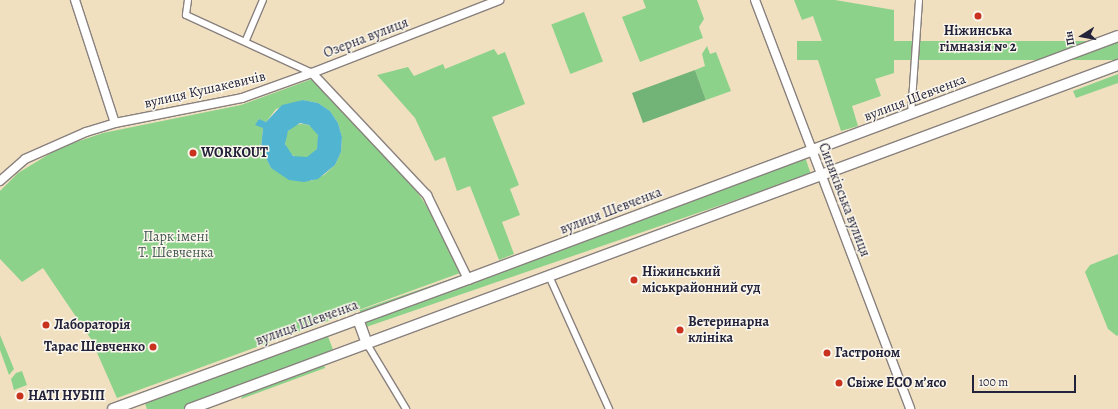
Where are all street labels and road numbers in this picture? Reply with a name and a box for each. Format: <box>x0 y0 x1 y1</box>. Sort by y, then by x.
street label: Озерна вулиця <box>321 14 411 62</box>
street label: вулиця Кушакевичів <box>143 68 267 112</box>
street label: вулиця Шевченка <box>862 71 968 125</box>
street label: Синяківська вулиця <box>815 141 873 259</box>
street label: вулиця Шевченка <box>558 184 664 238</box>
street label: вулиця Шевченка <box>253 297 361 349</box>

